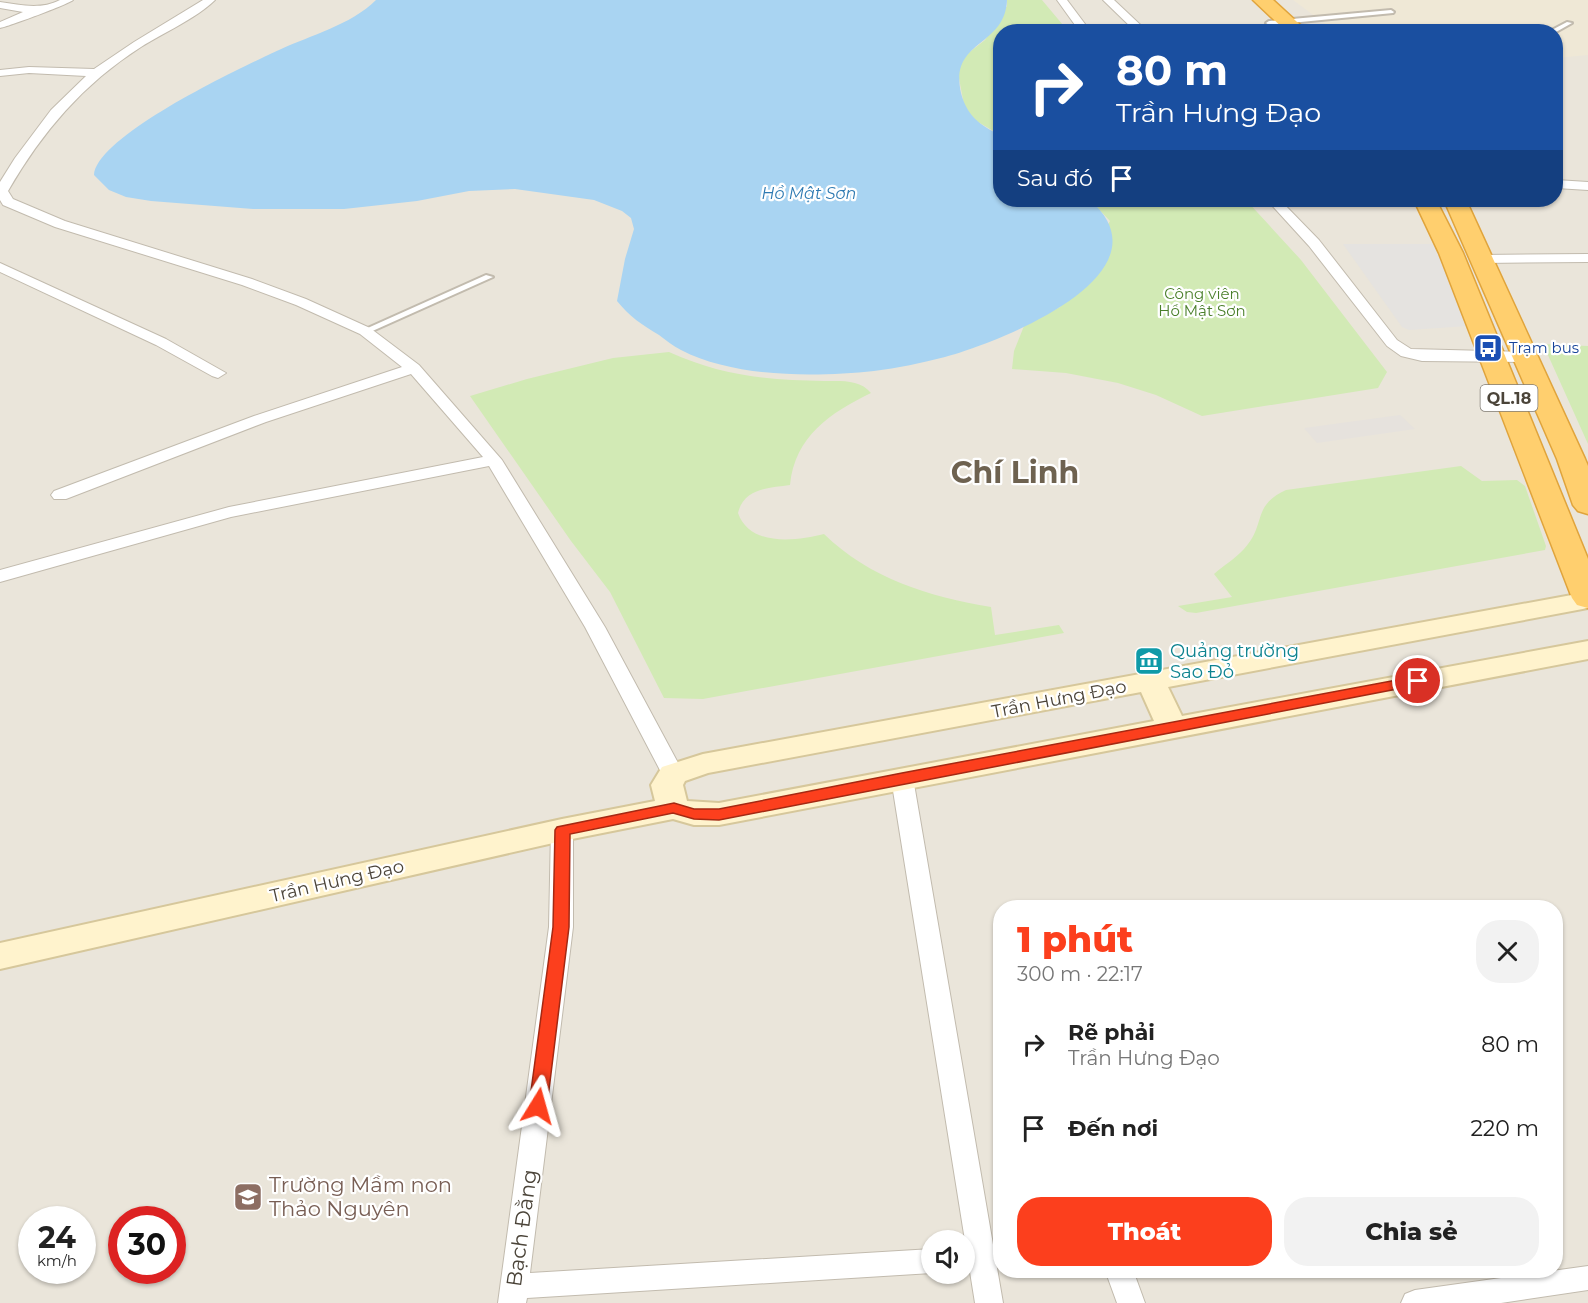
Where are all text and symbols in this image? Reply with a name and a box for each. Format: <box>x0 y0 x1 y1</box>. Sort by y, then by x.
text: 80 m <box>1116 44 1228 96</box>
icon: right <box>1017 48 1095 126</box>
text: Trần Hưng Đạo <box>1116 96 1321 129</box>
icon: arrive <box>1105 162 1138 195</box>
text: Sau đó <box>1017 165 1093 192</box>
water label: Hồ Mật Sơn <box>762 184 856 203</box>
park label: Công viên Hồ Mật Sơn <box>1158 284 1246 320</box>
bus stop icon: Trạm bus <box>1472 332 1504 364</box>
place label: Trạm bus <box>1509 338 1579 357</box>
road number: QL.18 <box>1480 385 1538 411</box>
district label: Chí Linh <box>951 454 1079 491</box>
place label: Quảng trường Sao Đỏ <box>1170 640 1299 683</box>
museum icon: Quảng trường Sao Đỏ <box>1133 645 1165 677</box>
pin <box>1392 655 1443 706</box>
icon: arrive <box>1401 664 1434 697</box>
street label: Trần Hưng Đạo <box>990 675 1128 723</box>
street label: Trần Hưng Đạo <box>268 855 406 907</box>
text: 1 phút <box>1017 917 1133 961</box>
button: close <box>1476 920 1539 983</box>
text: 300 m · 22:17 <box>1017 962 1143 986</box>
text: Rẽ phải <box>1068 1019 1155 1046</box>
icon: right <box>1017 1028 1050 1061</box>
text: 80 m <box>1481 1031 1539 1058</box>
text: Trần Hưng Đạo <box>1068 1046 1220 1070</box>
position arrow <box>506 1074 570 1138</box>
icon: arrive <box>1017 1112 1050 1145</box>
text: Đến nơi <box>1068 1115 1158 1142</box>
text: 220 m <box>1470 1115 1539 1142</box>
street label: Bạch Đằng <box>501 1168 542 1288</box>
place label: Trường Mầm non Thảo Nguyên <box>269 1172 452 1221</box>
school or university icon: Trường Mầm non Thảo Nguyên <box>232 1181 264 1213</box>
button: Thoát <box>1017 1197 1272 1266</box>
button: Chia sẻ <box>1284 1197 1539 1266</box>
speed limit sign: 30 <box>108 1206 186 1284</box>
text: 24 <box>38 1219 76 1256</box>
map controls <box>921 1230 975 1284</box>
button: sound <box>921 1230 975 1284</box>
text: km/h <box>37 1251 77 1270</box>

